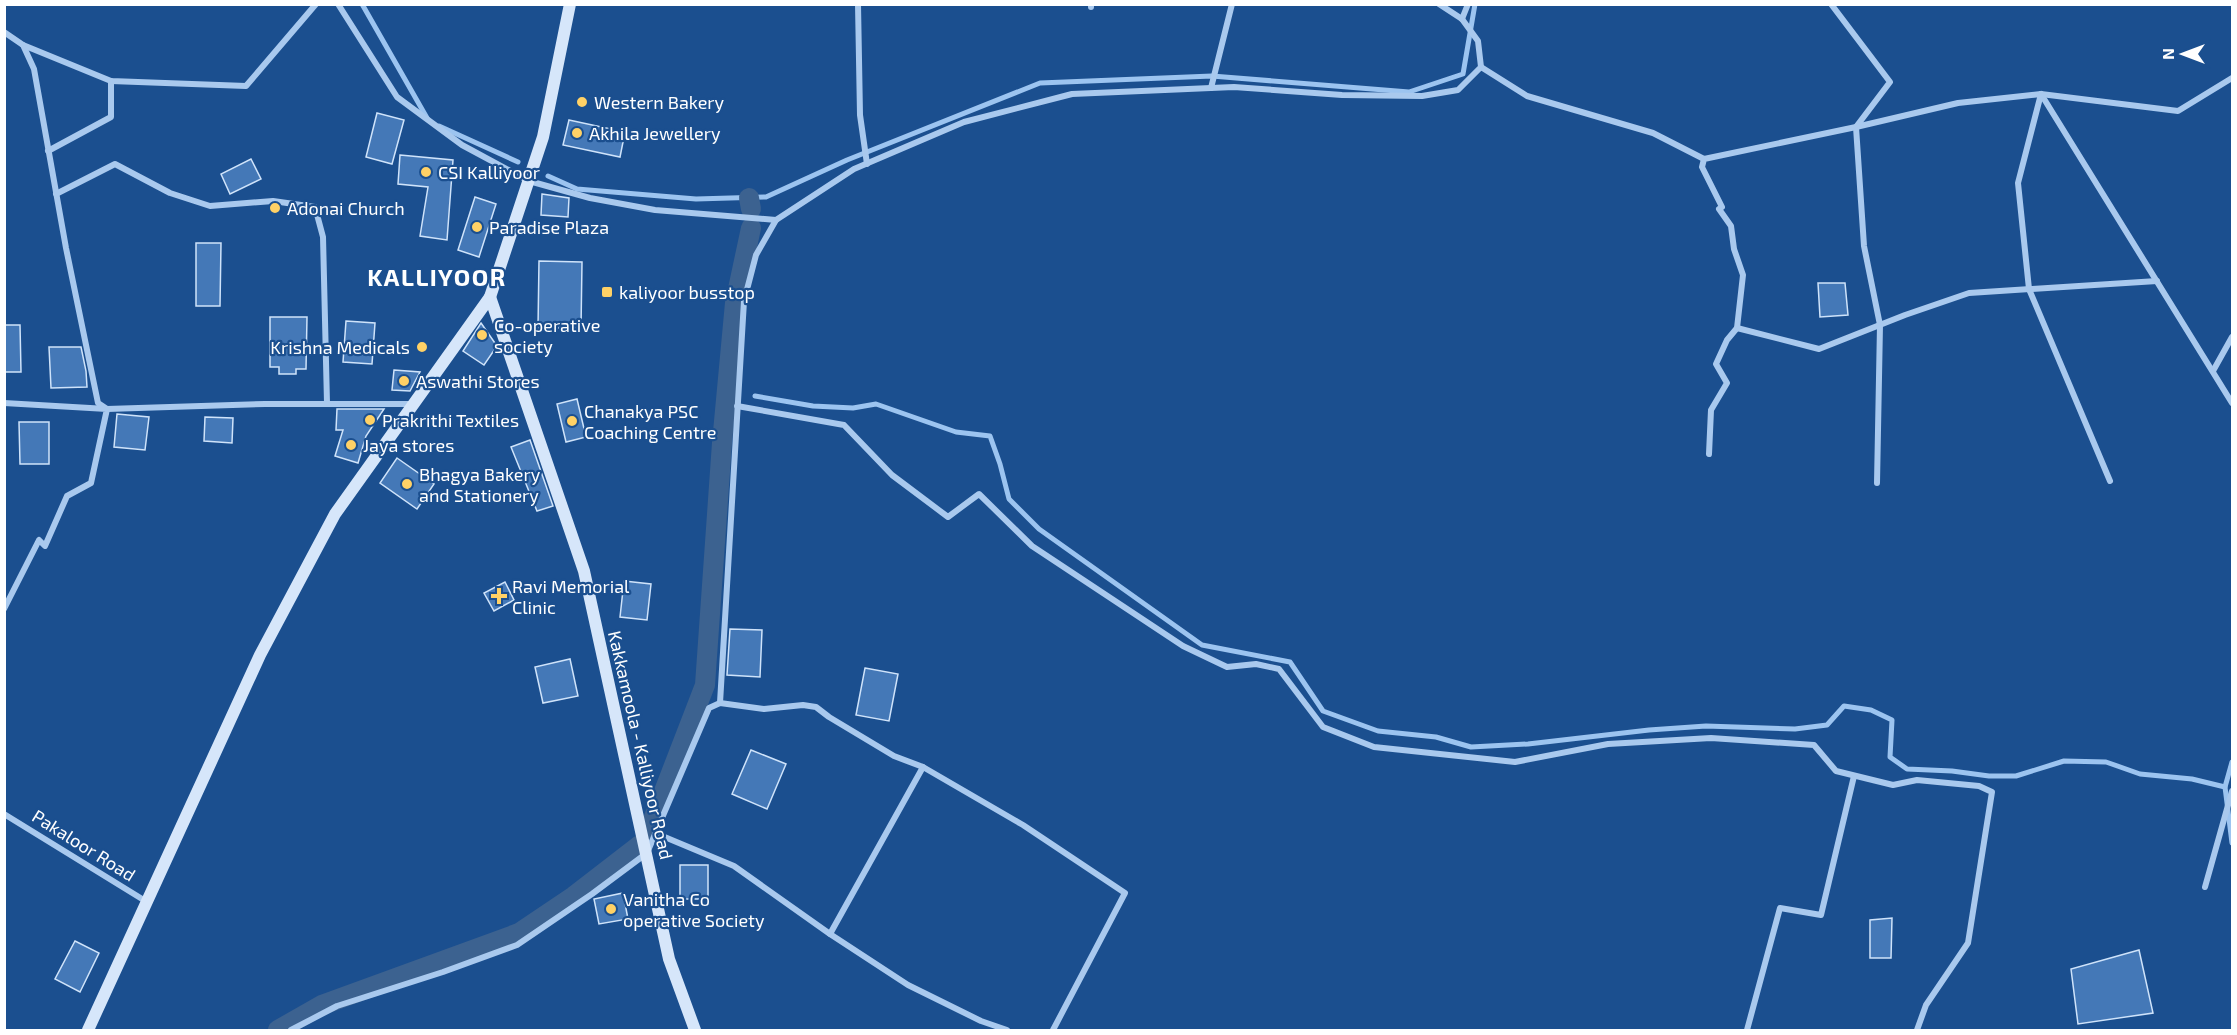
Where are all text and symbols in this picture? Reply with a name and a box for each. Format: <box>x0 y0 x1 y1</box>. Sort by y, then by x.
north arrow <box>2153 24 2213 84</box>
text: N <box>2158 48 2177 60</box>
place label: Western Bakery <box>594 91 725 113</box>
marker: Western Bakery <box>575 95 589 109</box>
place label: Akhila Jewellery <box>589 122 721 144</box>
marker: Akhila Jewellery <box>570 126 584 140</box>
place label: CSI Kalliyoor <box>438 161 540 183</box>
marker: CSI Kalliyoor <box>419 165 433 179</box>
place label: Adonai Church <box>287 197 405 219</box>
marker: Adonai Church <box>268 201 282 215</box>
place label: Paradise Plaza <box>489 216 609 238</box>
marker: Paradise Plaza <box>470 220 484 234</box>
district label: KALLIYOOR <box>367 262 507 291</box>
place label: kaliyoor busstop <box>619 281 755 303</box>
marker: kaliyoor busstop <box>600 285 614 299</box>
place label: Co-operative society <box>494 314 600 357</box>
marker: Co-operative society <box>475 328 489 342</box>
place label: Krishna Medicals <box>270 336 410 358</box>
marker: Krishna Medicals <box>415 340 429 354</box>
place label: Aswathi Stores <box>416 370 540 392</box>
marker: Aswathi Stores <box>397 374 411 388</box>
place label: Chanakya PSC Coaching Centre <box>584 400 717 443</box>
place label: Prakrithi Textiles <box>382 409 519 431</box>
marker: Prakrithi Textiles <box>363 413 377 427</box>
marker: Chanakya PSC Coaching Centre <box>565 414 579 428</box>
place label: Jaya stores <box>363 434 454 456</box>
marker: Jaya stores <box>344 438 358 452</box>
place label: Bhagya Bakery and Stationery <box>419 463 541 506</box>
marker: Bhagya Bakery and Stationery <box>400 477 414 491</box>
place label: Ravi Memorial Clinic <box>512 575 630 618</box>
marker: Ravi Memorial Clinic <box>490 587 508 605</box>
street label: Kakkamoola - Kalliyoor Road <box>604 628 678 862</box>
street label: Pakaloor Road <box>28 805 140 885</box>
place label: Vanitha Co operative Society <box>623 888 765 931</box>
marker: Vanitha Co operative Society <box>604 902 618 916</box>

